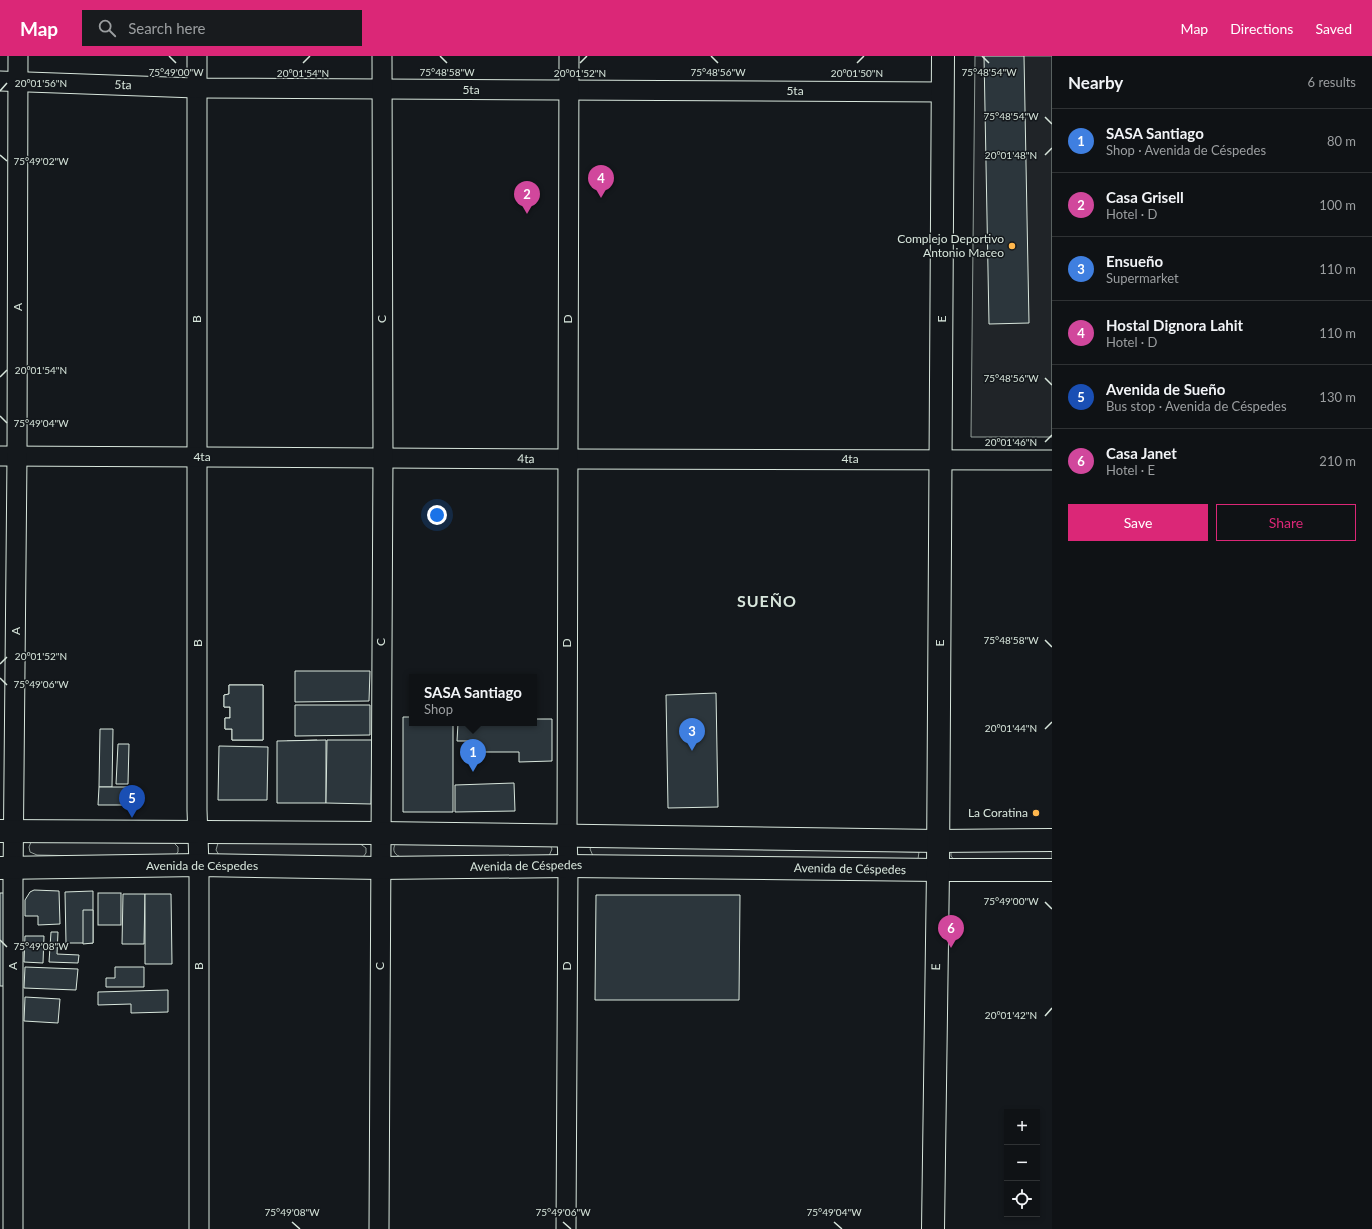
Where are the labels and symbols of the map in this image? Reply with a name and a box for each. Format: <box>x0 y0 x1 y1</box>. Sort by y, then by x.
text: 75°49'00"W <box>148 66 204 78</box>
text: 75°48'58"W <box>419 66 475 78</box>
text: 75°48'56"W <box>690 66 746 78</box>
text: 75°48'54"W <box>961 66 1017 78</box>
text: 20°01'54"N <box>277 67 329 79</box>
text: 20°01'52"N <box>554 67 606 79</box>
text: 20°01'50"N <box>831 67 883 79</box>
text: 20°01'56"N <box>15 77 67 89</box>
street label: 5ta <box>114 77 132 92</box>
street label: 5ta <box>462 82 480 97</box>
street label: 5ta <box>786 83 804 98</box>
text: 75°48'54"W <box>983 110 1039 122</box>
text: 20°01'48"N <box>985 149 1037 161</box>
text: 75°49'02"W <box>13 155 69 167</box>
pin: 4 <box>588 165 614 198</box>
pin: 2 <box>514 181 540 214</box>
place label: Complejo Deportivo Antonio Maceo <box>897 231 1004 260</box>
marker: Complejo Deportivo Antonio Maceo <box>1007 241 1017 251</box>
street label: A <box>10 302 25 311</box>
street label: D <box>560 314 575 324</box>
street label: B <box>189 315 204 323</box>
street label: C <box>374 315 389 323</box>
street label: E <box>934 315 949 322</box>
text: 20°01'54"N <box>15 364 67 376</box>
text: 75°48'56"W <box>983 372 1039 384</box>
text: 75°49'04"W <box>13 417 69 429</box>
text: 20°01'46"N <box>985 436 1037 448</box>
street label: 4ta <box>193 449 211 464</box>
street label: 4ta <box>517 451 535 466</box>
street label: 4ta <box>841 451 859 466</box>
your location <box>427 505 447 525</box>
district label: SUEÑO <box>737 591 797 610</box>
street label: A <box>8 626 23 635</box>
text: 75°48'58"W <box>983 634 1039 646</box>
street label: C <box>373 638 388 646</box>
street label: D <box>559 638 574 648</box>
street label: B <box>190 639 205 647</box>
street label: E <box>932 639 947 646</box>
text: 20°01'52"N <box>15 650 67 662</box>
text: 75°49'06"W <box>13 678 69 690</box>
pin: 3 <box>679 718 705 751</box>
text: 20°01'44"N <box>985 722 1037 734</box>
pin: 1 <box>460 739 486 772</box>
pin: 5 <box>119 785 145 818</box>
place label: La Coratina <box>968 805 1028 820</box>
marker: La Coratina <box>1031 808 1041 818</box>
street label: Avenida de Céspedes <box>470 857 582 874</box>
street label: Avenida de Céspedes <box>146 858 258 873</box>
street label: Avenida de Céspedes <box>794 860 906 877</box>
text: 75°49'00"W <box>983 895 1039 907</box>
pin: 6 <box>938 915 964 948</box>
text: 75°49'08"W <box>13 940 69 952</box>
street label: A <box>5 961 20 970</box>
street label: D <box>559 961 574 971</box>
street label: B <box>191 962 206 970</box>
street label: C <box>372 962 387 970</box>
street label: E <box>928 963 943 971</box>
text: 20°01'42"N <box>985 1009 1037 1021</box>
text: 75°49'08"W <box>264 1206 320 1218</box>
text: 75°49'06"W <box>535 1206 591 1218</box>
text: 75°49'04"W <box>806 1206 862 1218</box>

